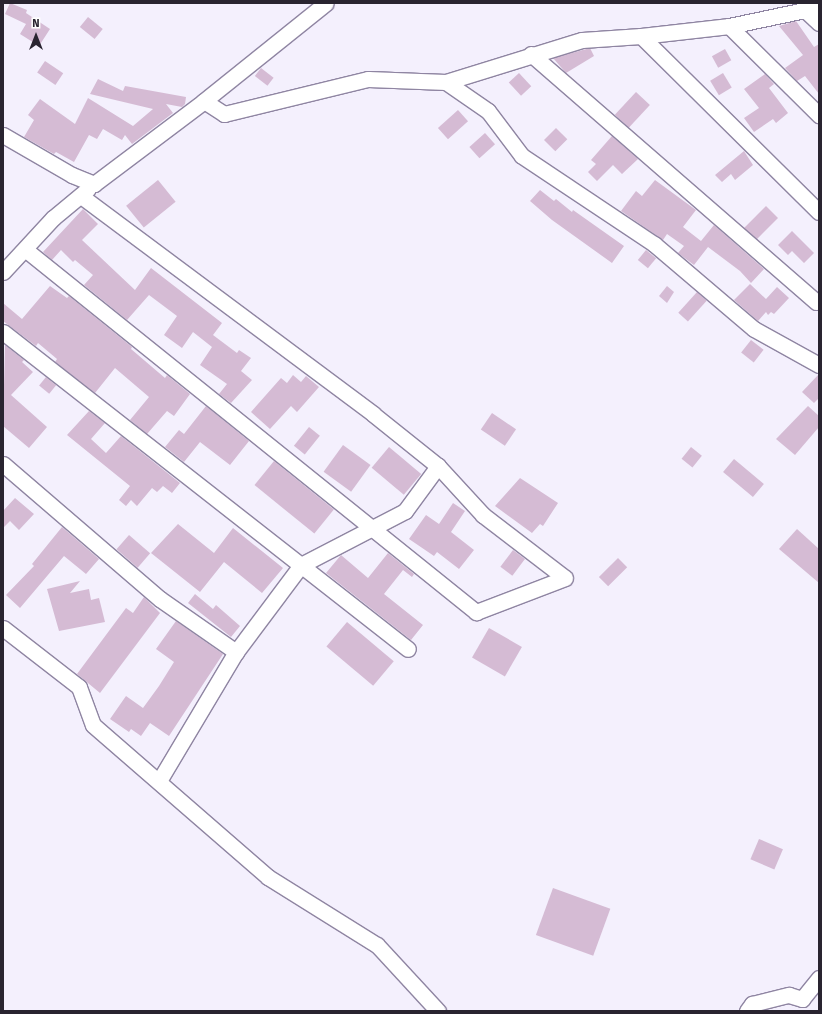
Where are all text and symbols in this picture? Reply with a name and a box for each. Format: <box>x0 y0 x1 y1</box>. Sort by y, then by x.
north arrow <box>16 16 56 56</box>
text: N <box>32 17 40 30</box>

